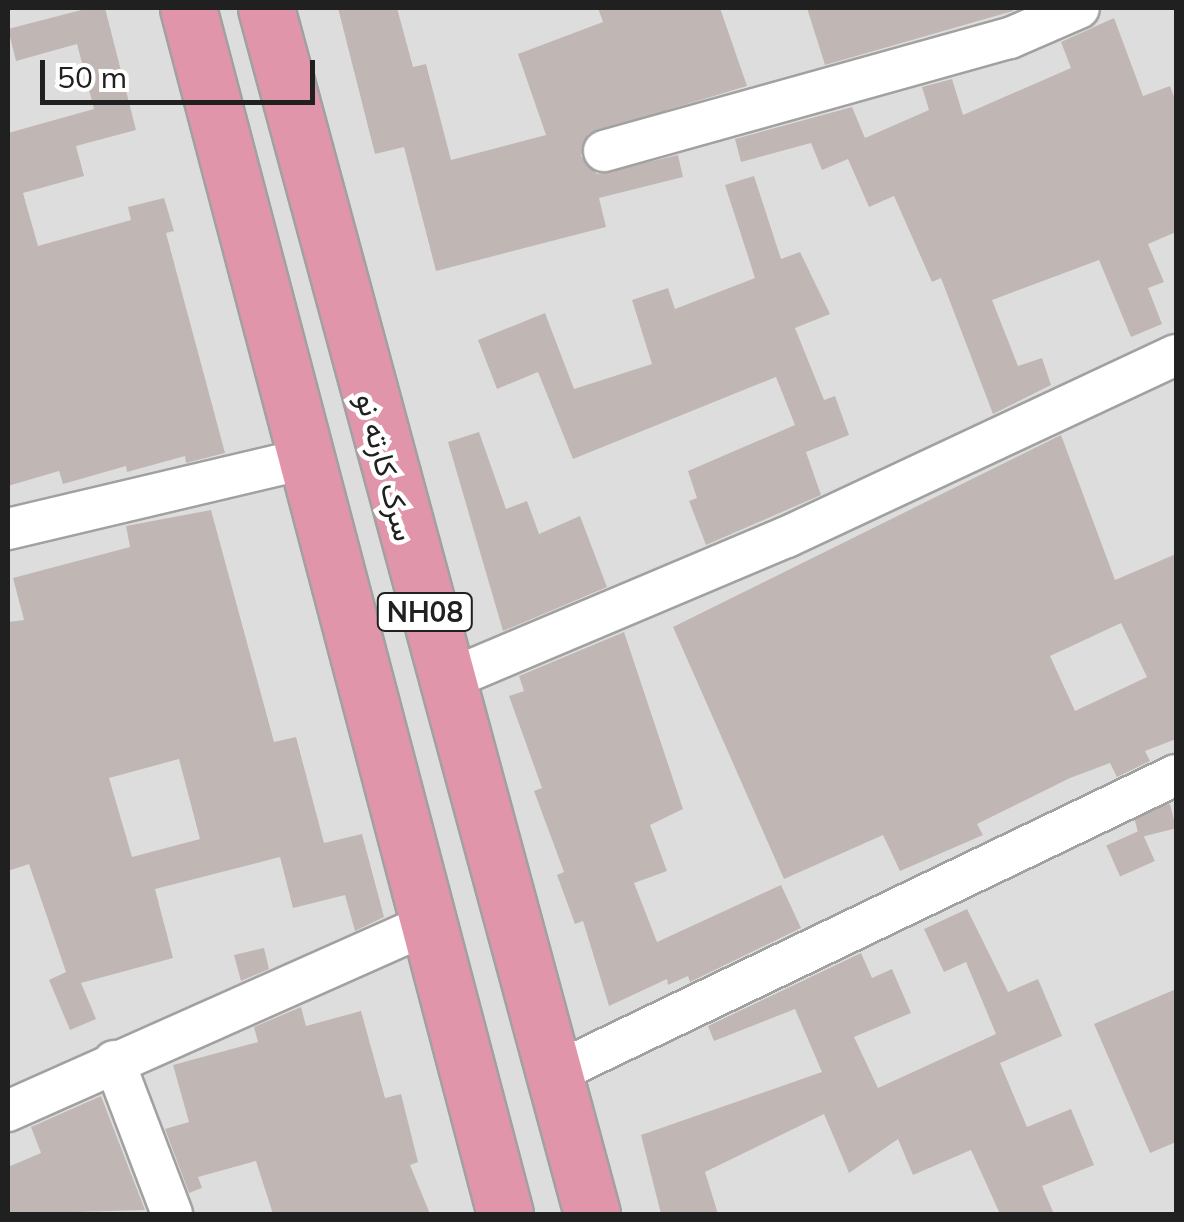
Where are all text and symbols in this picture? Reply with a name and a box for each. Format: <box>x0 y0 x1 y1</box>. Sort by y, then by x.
scale bar <box>45 40 320 102</box>
text: 50 m <box>57 58 127 96</box>
street label: سرک کارته نو <box>349 389 423 545</box>
road number: NH08 <box>375 589 475 635</box>

